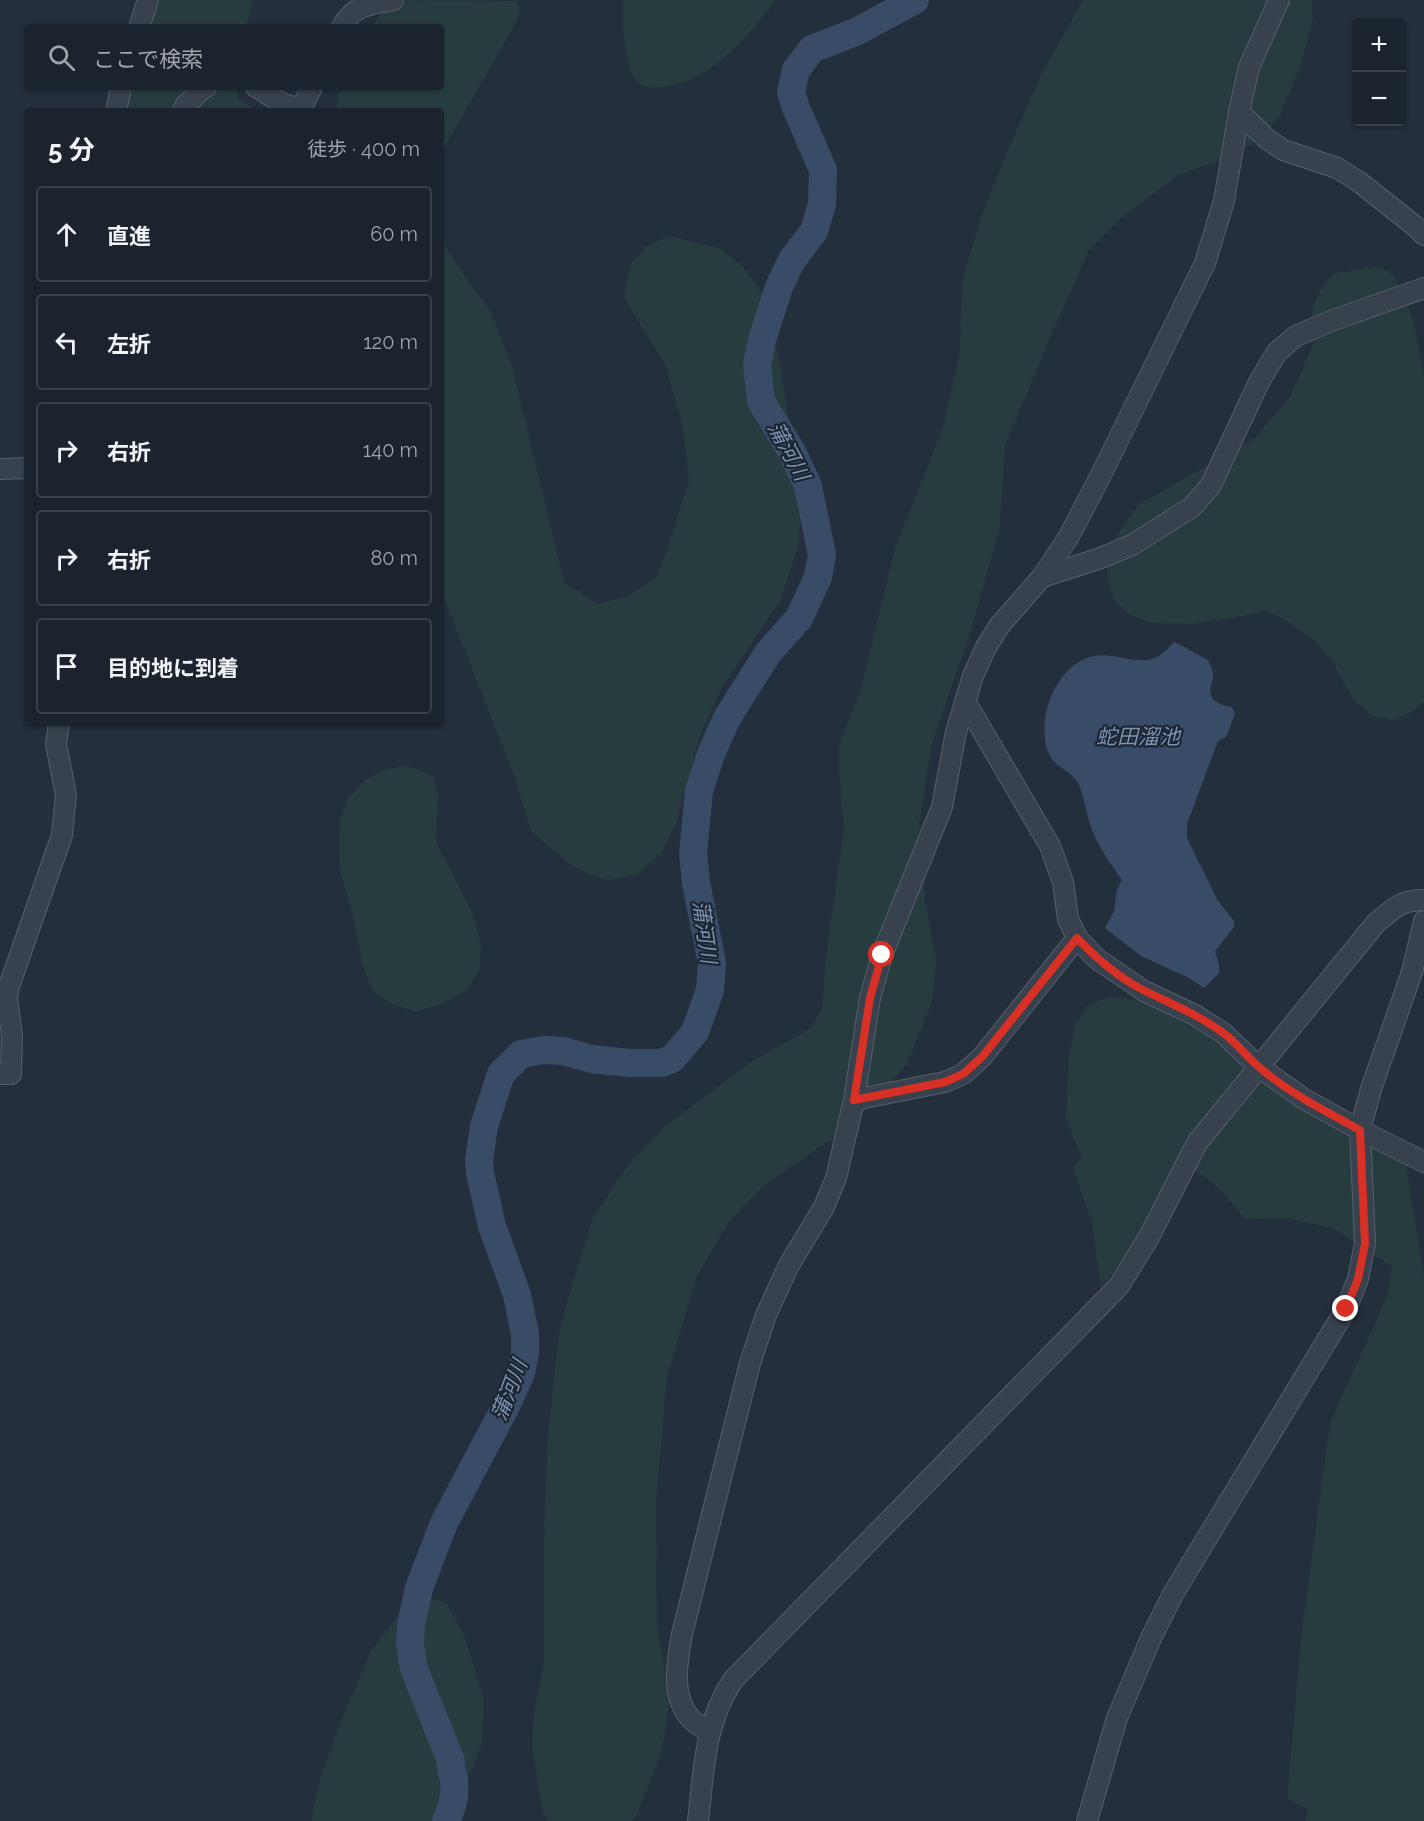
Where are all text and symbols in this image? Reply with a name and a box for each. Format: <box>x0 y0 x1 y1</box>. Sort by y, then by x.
map controls <box>1352 18 1406 126</box>
button: + <box>1352 18 1406 72</box>
search box <box>24 24 444 90</box>
icon: search <box>45 41 78 74</box>
text: ここで検索 <box>93 46 203 72</box>
button: − <box>1352 72 1406 126</box>
text: 5 分 <box>48 135 95 165</box>
text: 徒歩 · 400 m <box>307 137 420 161</box>
icon: ahead <box>50 218 83 251</box>
text: 60 m <box>370 222 418 246</box>
text: 直進 <box>107 223 151 249</box>
icon: left <box>50 326 83 359</box>
text: 120 m <box>363 330 418 354</box>
text: 左折 <box>107 331 151 357</box>
water label: 蒲河川 <box>763 417 816 486</box>
icon: right <box>50 434 83 467</box>
text: 140 m <box>363 438 418 462</box>
text: 右折 <box>107 439 151 465</box>
icon: right <box>50 542 83 575</box>
text: 80 m <box>370 546 418 570</box>
text: 右折 <box>107 547 151 573</box>
icon: arrive <box>50 650 83 683</box>
text: 目的地に到着 <box>107 655 239 681</box>
water label: 蛇田溜池 <box>1096 724 1182 749</box>
water label: 蒲河川 <box>688 899 722 967</box>
route start <box>868 941 894 967</box>
route end <box>1332 1295 1358 1321</box>
water label: 蒲河川 <box>486 1354 533 1424</box>

